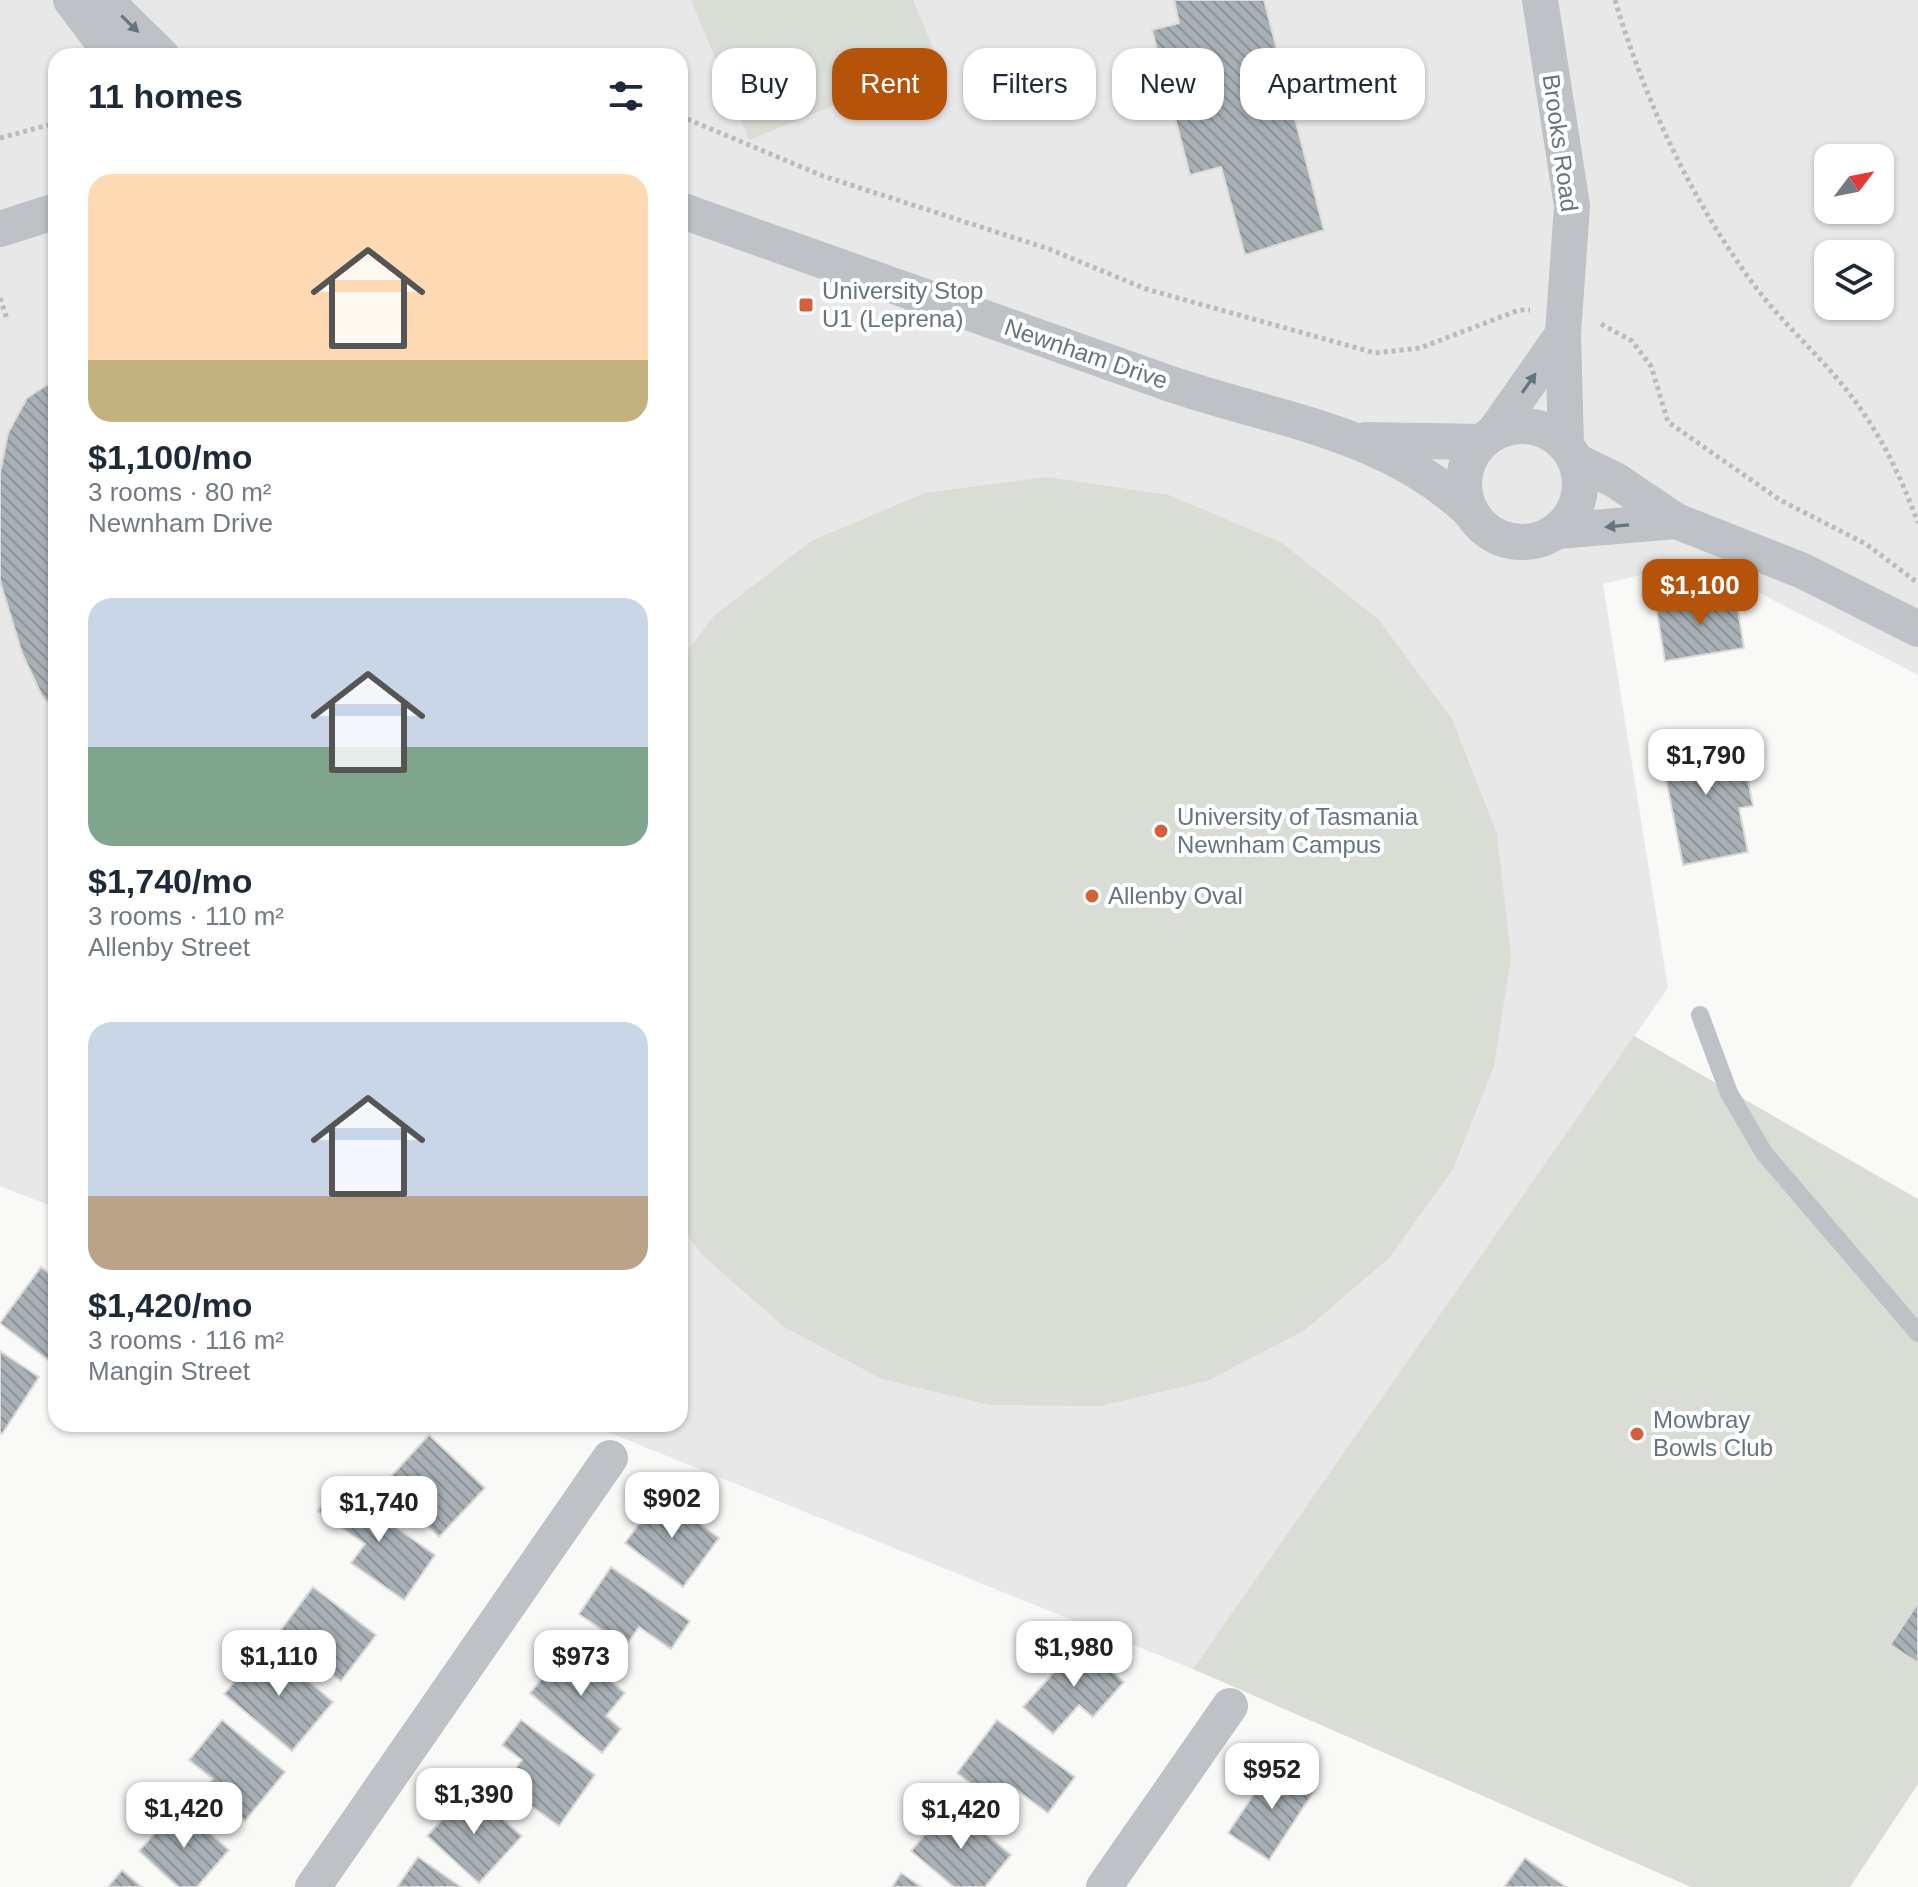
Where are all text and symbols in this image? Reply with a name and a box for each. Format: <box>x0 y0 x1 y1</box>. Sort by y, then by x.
one-way arrow <box>120 15 139 33</box>
chip: Buy <box>712 48 816 120</box>
chip: Rent <box>832 48 947 120</box>
chip: Filters <box>963 48 1096 120</box>
chip: New <box>1112 48 1224 120</box>
chip: Apartment <box>1240 48 1425 120</box>
street label: Brooks Road <box>1537 72 1584 214</box>
icon: filters <box>604 74 648 118</box>
text: 11 homes <box>88 77 243 115</box>
north arrow <box>1814 144 1894 224</box>
map controls <box>1814 144 1894 320</box>
icon: home <box>296 226 440 370</box>
button: layers <box>1814 240 1894 320</box>
place label: University Stop U1 (Leprena) <box>822 277 983 332</box>
marker: University Stop U1 (Leprena) <box>797 296 815 314</box>
street label: Newnham Drive <box>1001 313 1171 394</box>
one-way arrow <box>1521 372 1536 393</box>
text: $1,100/mo <box>88 438 252 476</box>
text: 3 rooms · 80 m² <box>88 477 272 507</box>
text: Newnham Drive <box>88 508 273 538</box>
one-way arrow <box>1604 520 1629 533</box>
pin: $1,100 <box>1635 559 1765 627</box>
text: $1,100 <box>1660 570 1740 600</box>
icon: home <box>296 650 440 794</box>
pin: $1,790 <box>1641 729 1771 797</box>
text: $1,790 <box>1666 740 1746 770</box>
place label: University of Tasmania Newnham Campus <box>1177 803 1419 858</box>
marker: University of Tasmania Newnham Campus <box>1152 822 1170 840</box>
text: $1,740/mo <box>88 862 252 900</box>
place label: Allenby Oval <box>1108 882 1243 909</box>
marker: Allenby Oval <box>1083 887 1101 905</box>
text: 3 rooms · 110 m² <box>88 901 284 931</box>
text: Allenby Street <box>88 932 250 962</box>
icon: home <box>296 1074 440 1218</box>
text: $1,420/mo <box>88 1286 252 1324</box>
text: 3 rooms · 116 m² <box>88 1325 284 1355</box>
text: Mangin Street <box>88 1356 250 1386</box>
place label: Mowbray Bowls Club <box>1653 1406 1773 1461</box>
marker: Mowbray Bowls Club <box>1628 1425 1646 1443</box>
pin: $902 <box>625 1472 719 1540</box>
pin: $1,740 <box>314 1476 444 1544</box>
text: $902 <box>643 1483 701 1513</box>
text: $1,740 <box>339 1487 419 1517</box>
pin: $1,980 <box>1009 1621 1139 1689</box>
pin: $1,110 <box>214 1630 344 1698</box>
pin: $973 <box>534 1630 628 1698</box>
text: $1,980 <box>1034 1632 1114 1662</box>
text: $1,110 <box>240 1641 318 1671</box>
text: $973 <box>552 1641 610 1671</box>
pin: $952 <box>1225 1743 1319 1811</box>
text: $952 <box>1243 1754 1301 1784</box>
pin: $1,390 <box>409 1768 539 1836</box>
text: $1,390 <box>434 1779 514 1809</box>
pin: $1,420 <box>119 1782 249 1850</box>
pin: $1,420 <box>896 1783 1026 1851</box>
text: $1,420 <box>144 1793 224 1823</box>
text: $1,420 <box>921 1794 1001 1824</box>

